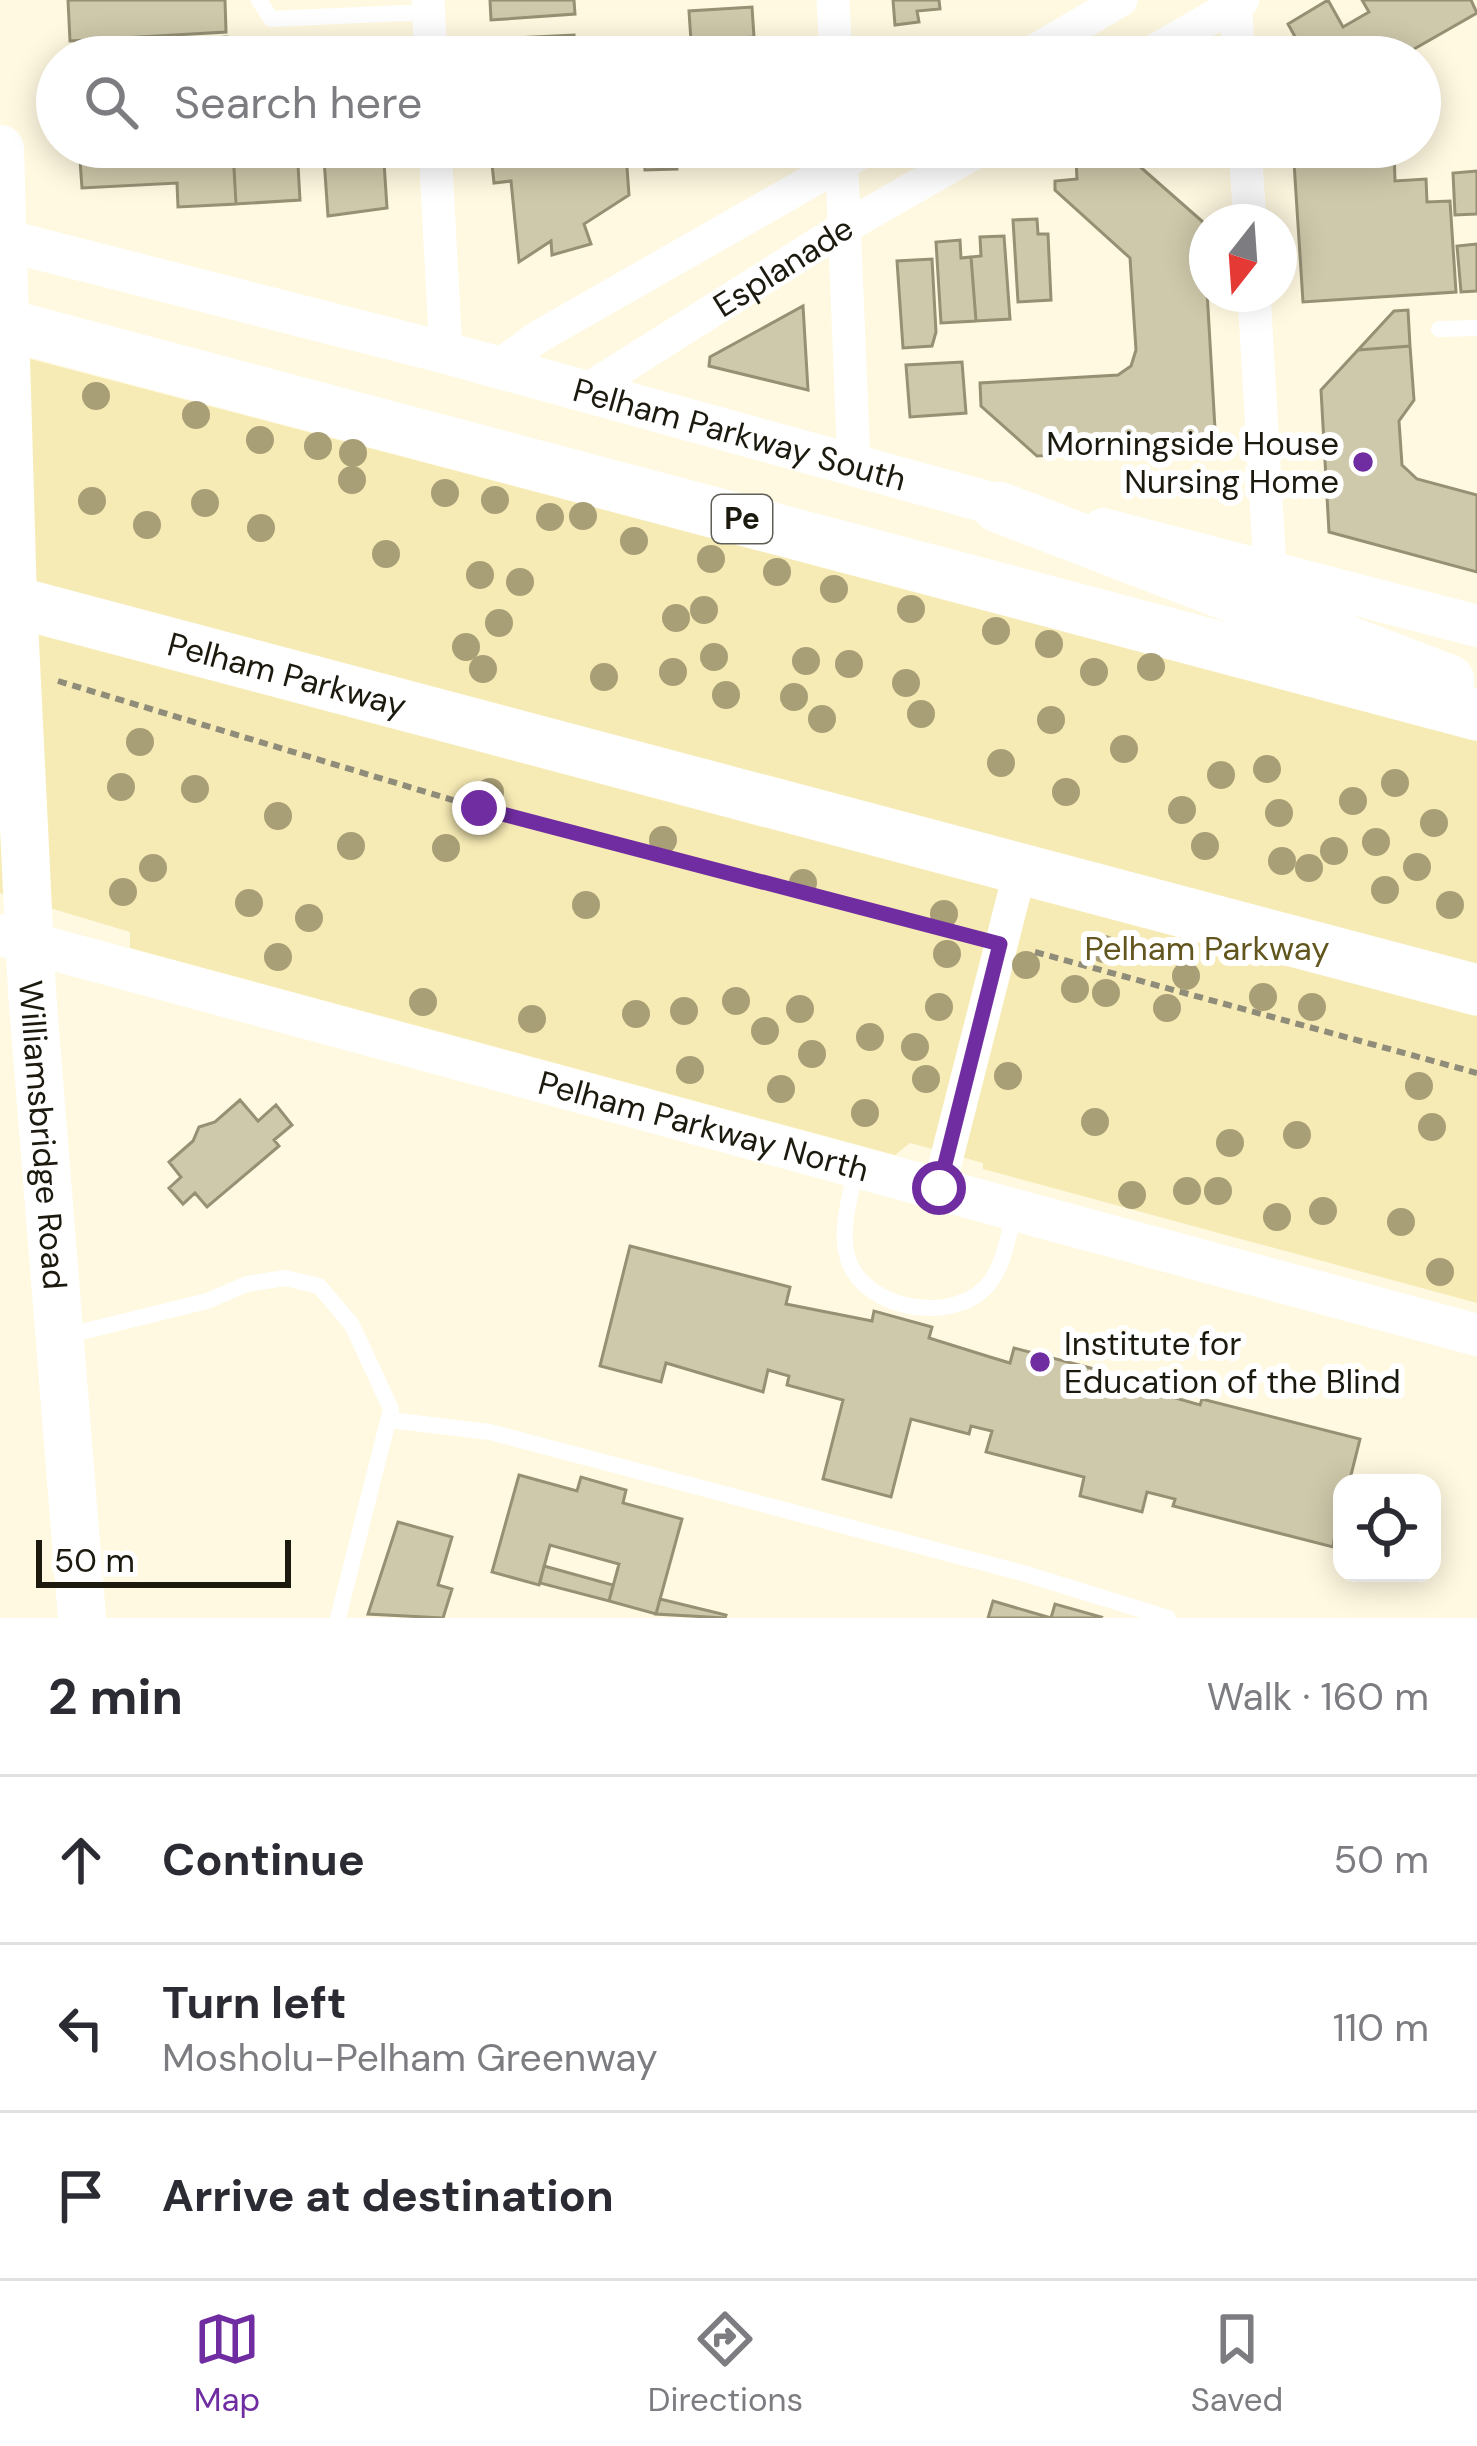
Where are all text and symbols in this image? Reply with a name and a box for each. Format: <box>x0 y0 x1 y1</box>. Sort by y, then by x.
search box <box>36 36 1441 168</box>
icon: search <box>78 69 144 135</box>
text: Search here <box>174 73 422 132</box>
north arrow <box>1189 204 1297 312</box>
street label: Esplanade <box>705 206 861 327</box>
street label: Pelham Parkway South <box>568 368 911 501</box>
place label: Morningside House Nursing Home <box>1046 422 1339 503</box>
marker: Morningside House Nursing Home <box>1350 449 1376 475</box>
road number: Pe <box>712 495 772 543</box>
street label: Pelham Parkway <box>163 622 411 727</box>
route end <box>452 781 506 835</box>
park label: Pelham Parkway <box>1085 927 1329 970</box>
street label: Williamsbridge Road <box>9 979 77 1291</box>
street label: Pelham Parkway North <box>534 1061 873 1191</box>
route start <box>912 1161 966 1215</box>
place label: Institute for Education of the Blind <box>1064 1322 1401 1403</box>
marker: Institute for Education of the Blind <box>1027 1349 1053 1375</box>
map controls <box>1333 1474 1441 1582</box>
button: locate <box>1333 1474 1441 1582</box>
scale bar <box>36 1534 291 1587</box>
text: 50 m <box>54 1539 135 1582</box>
text: 2 min <box>48 1663 183 1730</box>
text: Walk · 160 m <box>1207 1671 1429 1722</box>
icon: ahead <box>48 1827 114 1893</box>
text: Continue <box>162 1830 365 1889</box>
text: 50 m <box>1333 1834 1429 1885</box>
text: Turn left <box>162 1973 346 2032</box>
icon: left <box>48 1995 114 2061</box>
text: 110 m <box>1333 2002 1429 2053</box>
text: Mosholu-Pelham Greenway <box>162 2032 658 2083</box>
icon: arrive <box>48 2163 114 2229</box>
text: Arrive at destination <box>162 2166 614 2225</box>
tab: Map <box>194 2306 260 2421</box>
tab: Directions <box>648 2306 803 2421</box>
tab: Saved <box>1191 2306 1283 2421</box>

